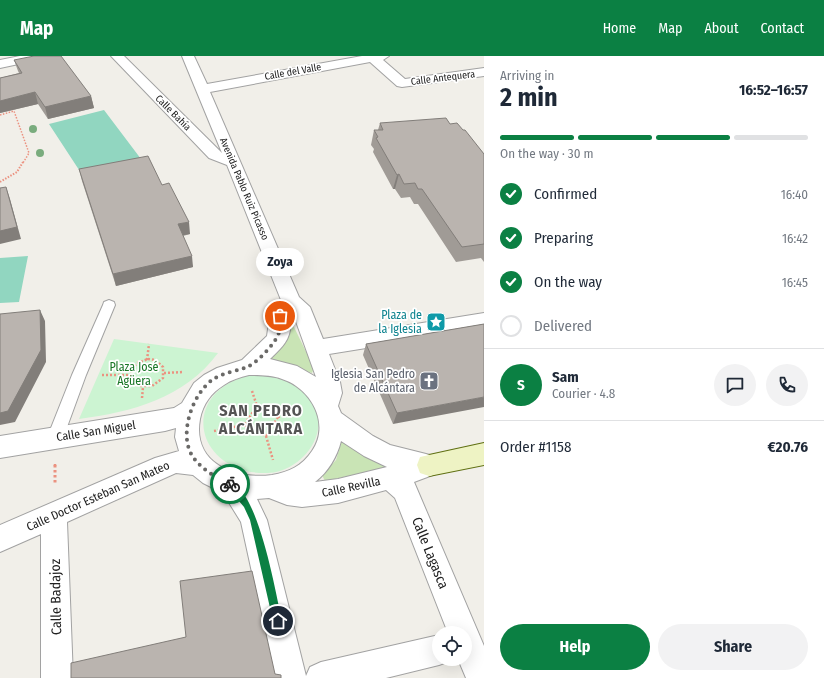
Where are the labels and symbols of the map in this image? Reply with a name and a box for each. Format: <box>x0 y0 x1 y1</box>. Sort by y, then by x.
street label: Calle del Valle <box>264 61 322 83</box>
street label: Calle Antequera <box>410 68 476 88</box>
street label: Calle Bahía <box>153 92 194 133</box>
street label: Avenida Pablo Ruiz Picasso <box>217 136 271 242</box>
callout: Zoya <box>256 248 304 276</box>
pin <box>263 299 297 333</box>
place label: Plaza de la Iglesia <box>378 308 422 336</box>
place icon: Plaza de la Iglesia <box>425 311 447 333</box>
park label: Plaza José Agüera <box>109 360 159 388</box>
place label: Iglesia San Pedro de Alcántara <box>331 367 415 395</box>
church icon: Iglesia San Pedro de Alcántara <box>418 370 440 392</box>
district label: SAN PEDRO ALCÁNTARA <box>218 401 303 438</box>
street label: Calle San Miguel <box>55 418 137 444</box>
street label: Calle Doctor Esteban San Mateo <box>24 458 172 534</box>
courier <box>210 464 250 504</box>
street label: Calle Revilla <box>320 474 382 500</box>
street label: Calle Lagasca <box>408 515 452 591</box>
street label: Calle Badajoz <box>47 558 65 635</box>
pin <box>261 604 295 638</box>

